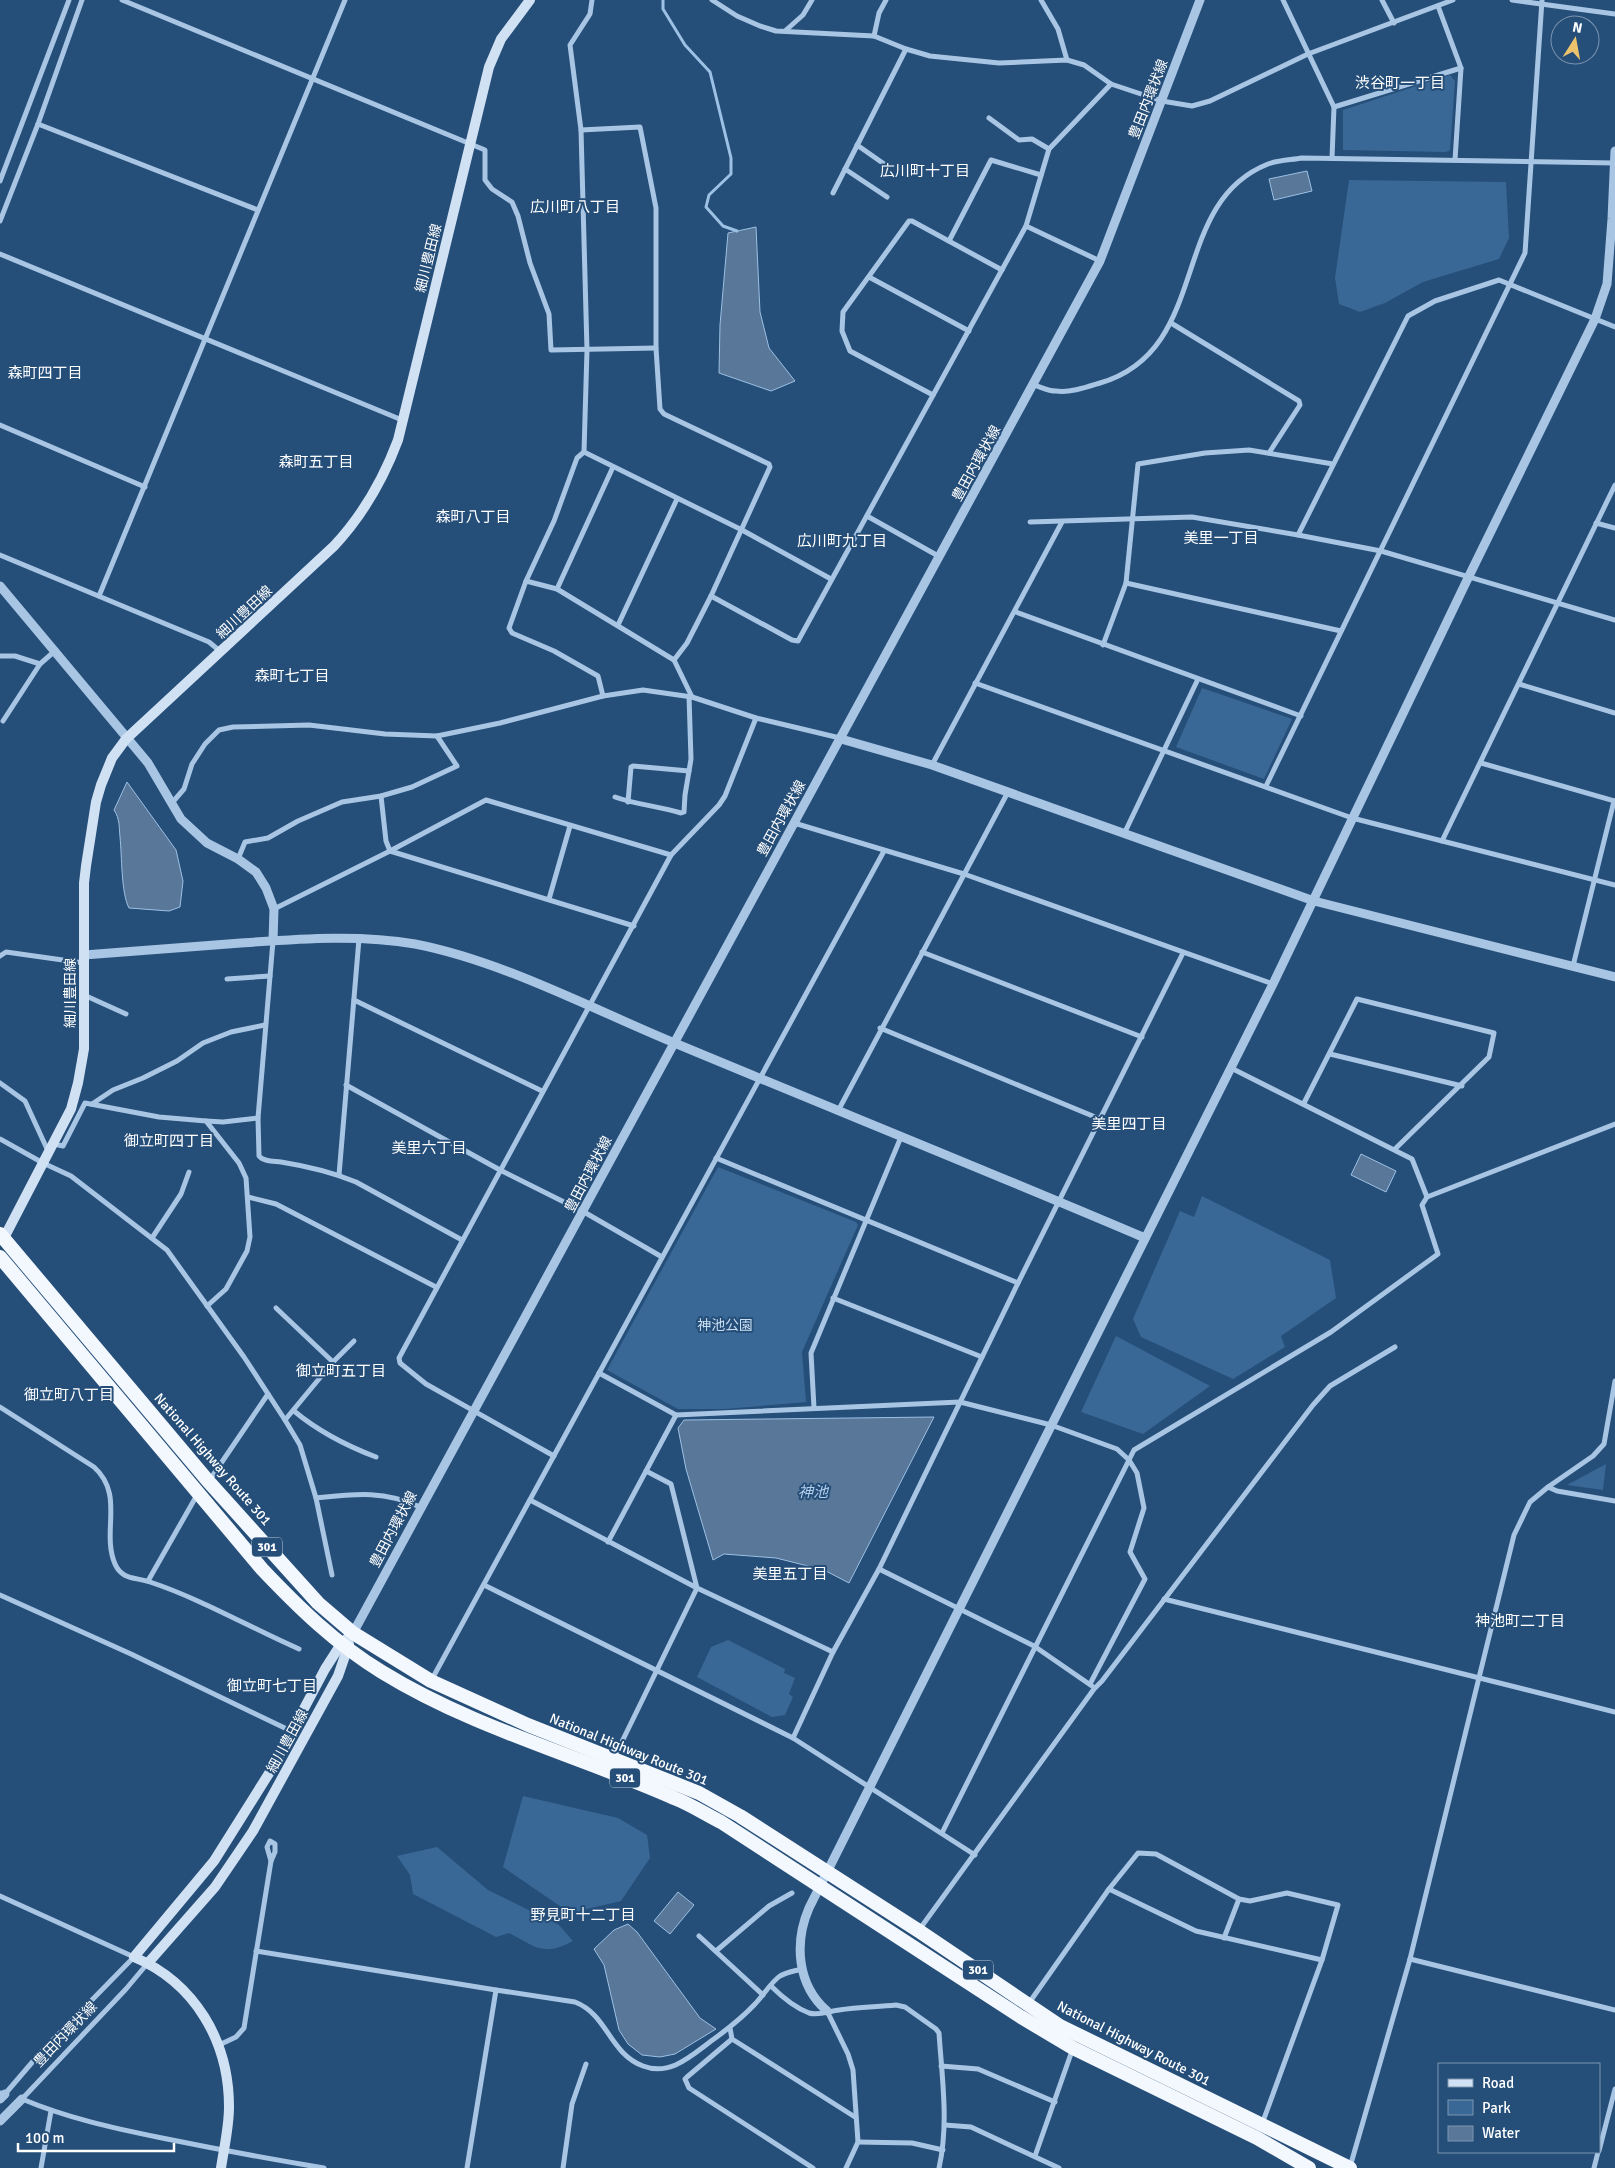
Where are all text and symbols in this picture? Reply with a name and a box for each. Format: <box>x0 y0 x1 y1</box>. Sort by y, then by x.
north arrow <box>1550 15 1600 65</box>
text: N <box>1571 18 1584 37</box>
street label: 豊田内環状線 <box>1125 57 1171 141</box>
district label: 渋谷町一丁目 <box>1355 74 1445 92</box>
district label: 広川町十丁目 <box>880 162 970 180</box>
district label: 広川町八丁目 <box>530 198 620 216</box>
street label: 細川豊田線 <box>412 222 445 294</box>
district label: 森町四丁目 <box>7 364 83 382</box>
street label: 豊田内環状線 <box>949 422 1004 504</box>
district label: 森町五丁目 <box>278 453 354 471</box>
district label: 森町八丁目 <box>435 508 511 526</box>
district label: 美里一丁目 <box>1183 529 1259 547</box>
district label: 広川町九丁目 <box>797 532 887 550</box>
street label: 細川豊田線 <box>213 582 276 642</box>
district label: 森町七丁目 <box>254 667 330 685</box>
street label: 豊田内環状線 <box>754 777 809 859</box>
street label: 細川豊田線 <box>62 958 79 1028</box>
district label: 美里四丁目 <box>1091 1115 1167 1133</box>
district label: 御立町四丁目 <box>124 1132 214 1150</box>
street label: 豊田内環状線 <box>561 1133 616 1215</box>
district label: 美里六丁目 <box>391 1139 467 1157</box>
park label: 神池公園 <box>697 1317 753 1334</box>
district label: 御立町五丁目 <box>296 1362 386 1380</box>
district label: 御立町八丁目 <box>24 1386 114 1404</box>
street label: National Highway Route 301 <box>151 1390 275 1529</box>
water label: 神池 <box>798 1483 830 1501</box>
street label: 豊田内環状線 <box>366 1488 421 1570</box>
road number: 301 <box>252 1538 282 1556</box>
district label: 美里五丁目 <box>752 1565 828 1583</box>
district label: 神池町二丁目 <box>1475 1612 1565 1630</box>
district label: 御立町七丁目 <box>227 1677 317 1695</box>
street label: 細川豊田線 <box>263 1707 312 1776</box>
street label: National Highway Route 301 <box>547 1709 711 1789</box>
road number: 301 <box>610 1769 640 1788</box>
district label: 野見町十二丁目 <box>530 1906 636 1924</box>
road number: 301 <box>963 1960 993 1980</box>
street label: National Highway Route 301 <box>1054 1997 1213 2090</box>
street label: 豊田内環状線 <box>30 1998 101 2070</box>
legend <box>1438 2063 1600 2153</box>
text: Road <box>1482 2074 1514 2092</box>
text: Park <box>1482 2099 1511 2117</box>
scale bar <box>18 2120 174 2152</box>
text: Water <box>1482 2124 1520 2142</box>
text: 100 m <box>25 2129 65 2147</box>

